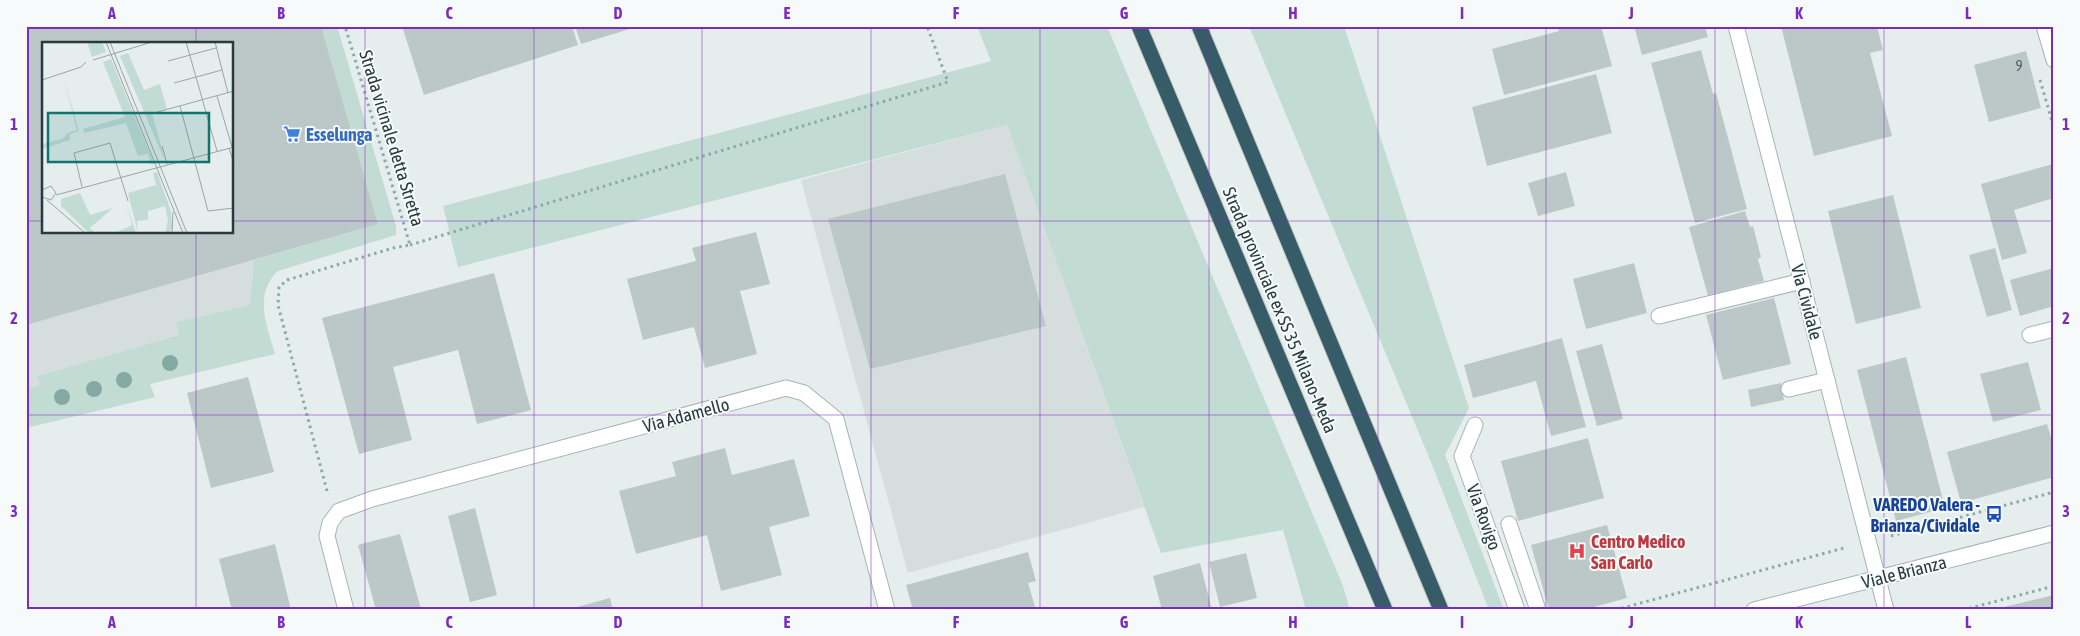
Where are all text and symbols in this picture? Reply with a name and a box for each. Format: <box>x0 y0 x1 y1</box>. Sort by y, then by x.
text: A <box>107 4 116 22</box>
text: B <box>277 4 285 22</box>
text: C <box>445 4 453 22</box>
text: D <box>614 4 623 22</box>
text: E <box>784 4 791 22</box>
text: F <box>953 4 960 22</box>
text: G <box>1120 4 1129 22</box>
text: H <box>1288 4 1298 22</box>
text: I <box>1460 4 1464 22</box>
text: J <box>1627 4 1634 22</box>
text: K <box>1795 4 1803 22</box>
text: L <box>1965 4 1972 22</box>
inset map <box>42 42 234 234</box>
street label: Strada vicinale detta Stretta <box>355 47 429 229</box>
house number: 9 <box>2015 57 2023 74</box>
text: 1 <box>10 115 18 133</box>
text: 1 <box>2062 115 2070 133</box>
supermarket icon: Esselunga <box>282 124 302 144</box>
place label: Esselunga <box>306 124 373 145</box>
street label: Strada provinciale ex SS 35 Milano-Meda <box>1219 184 1341 436</box>
street label: Via Cividale <box>1787 262 1827 342</box>
text: 2 <box>10 309 18 327</box>
text: 2 <box>2062 309 2070 327</box>
street label: Via Adamello <box>641 393 731 437</box>
street label: Via Rovigo <box>1462 481 1506 553</box>
place label: VAREDO Valera - Brianza/Cividale <box>1871 494 1980 536</box>
text: 3 <box>10 502 18 520</box>
text: 3 <box>2062 502 2070 520</box>
bus stop icon: VAREDO Valera - Brianza/Cividale <box>1984 504 2004 524</box>
place label: Centro Medico San Carlo <box>1591 531 1685 573</box>
hospital icon: Centro Medico San Carlo <box>1567 541 1587 561</box>
street label: Viale Brianza <box>1859 551 1949 593</box>
text: A <box>107 613 116 631</box>
text: B <box>277 613 285 631</box>
text: C <box>445 613 453 631</box>
text: D <box>614 613 623 631</box>
text: E <box>784 613 791 631</box>
text: F <box>953 613 960 631</box>
text: G <box>1120 613 1129 631</box>
text: H <box>1288 613 1298 631</box>
text: I <box>1460 613 1464 631</box>
text: J <box>1627 613 1634 631</box>
text: K <box>1795 613 1803 631</box>
text: L <box>1965 613 1972 631</box>

